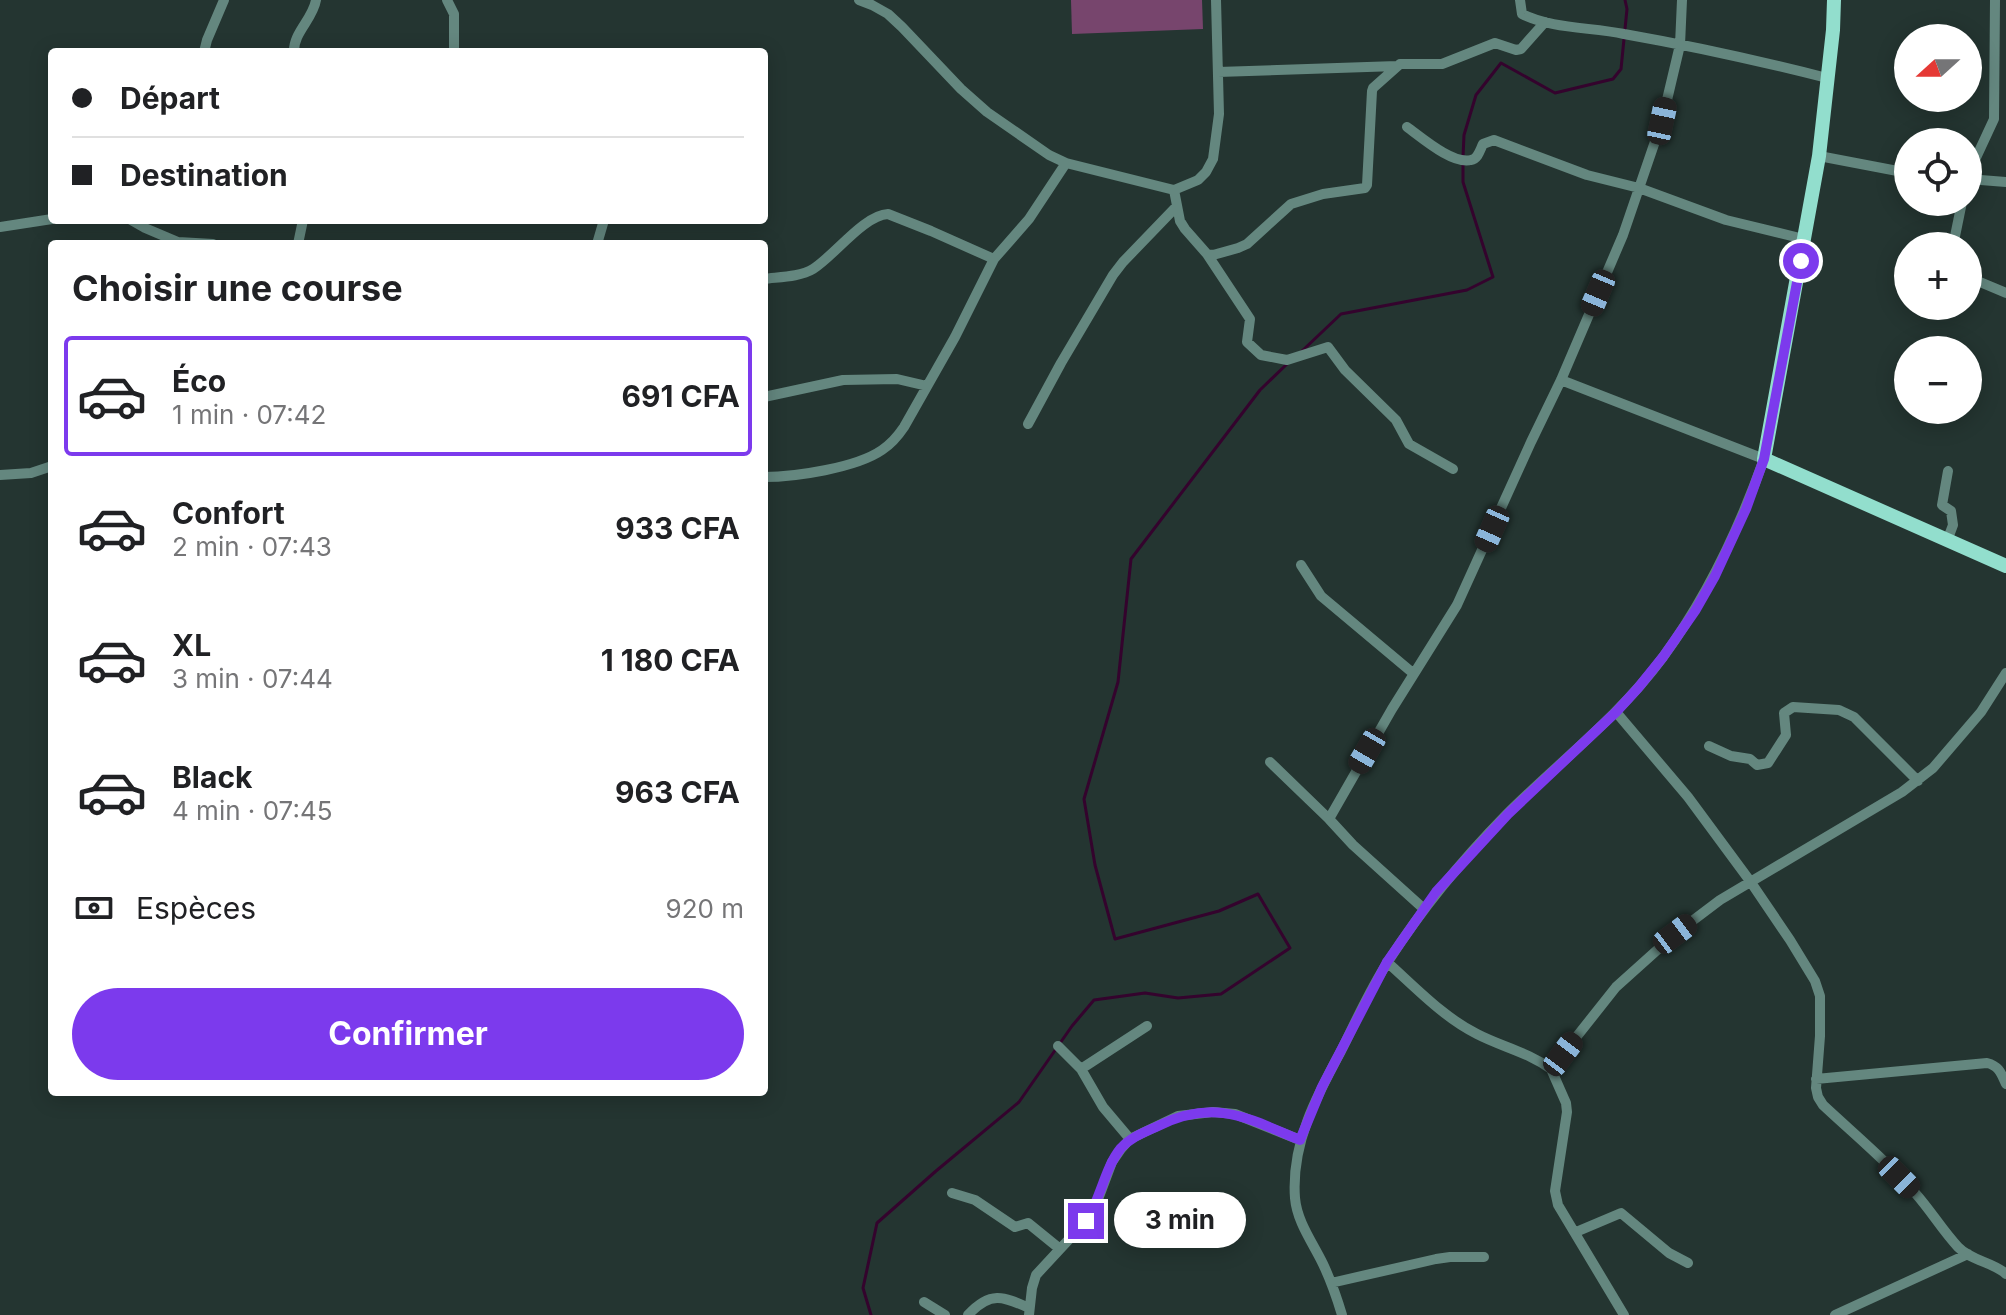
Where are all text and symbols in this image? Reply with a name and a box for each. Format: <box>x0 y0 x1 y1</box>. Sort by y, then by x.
north arrow <box>1894 24 1982 112</box>
map controls <box>1894 24 1982 424</box>
text: Départ <box>120 80 220 116</box>
car <box>1645 95 1679 147</box>
button: locate <box>1894 128 1982 216</box>
text: Destination <box>120 157 288 193</box>
button: + <box>1894 232 1982 320</box>
route start <box>1783 243 1819 279</box>
text: Choisir une course <box>72 266 403 310</box>
car <box>1578 266 1618 320</box>
button: − <box>1894 336 1982 424</box>
icon: car <box>76 360 148 432</box>
text: Éco <box>172 363 226 399</box>
text: 691 CFA <box>622 378 740 414</box>
text: 1 min · 07:42 <box>172 399 326 430</box>
icon: car <box>76 492 148 564</box>
text: Confort <box>172 495 285 531</box>
car <box>1471 502 1513 556</box>
text: 933 CFA <box>615 510 740 546</box>
text: 2 min · 07:43 <box>172 531 332 562</box>
icon: car <box>76 624 148 696</box>
text: XL <box>172 627 211 663</box>
text: 1 180 CFA <box>601 642 740 678</box>
text: 3 min · 07:44 <box>172 663 333 694</box>
car <box>1345 724 1389 778</box>
icon: car <box>76 756 148 828</box>
text: Black <box>172 759 252 795</box>
text: 963 CFA <box>615 774 740 810</box>
text: 4 min · 07:45 <box>172 795 332 826</box>
icon: cash <box>72 886 116 930</box>
text: Espèces <box>136 890 256 926</box>
text: 920 m <box>666 893 744 924</box>
car <box>1649 910 1701 958</box>
button: Confirmer <box>72 988 744 1080</box>
car <box>1539 1028 1587 1080</box>
car <box>1874 1152 1924 1202</box>
callout: 3 min <box>1114 1193 1246 1249</box>
route end <box>1068 1203 1104 1239</box>
text: 3 min <box>1145 1204 1215 1235</box>

